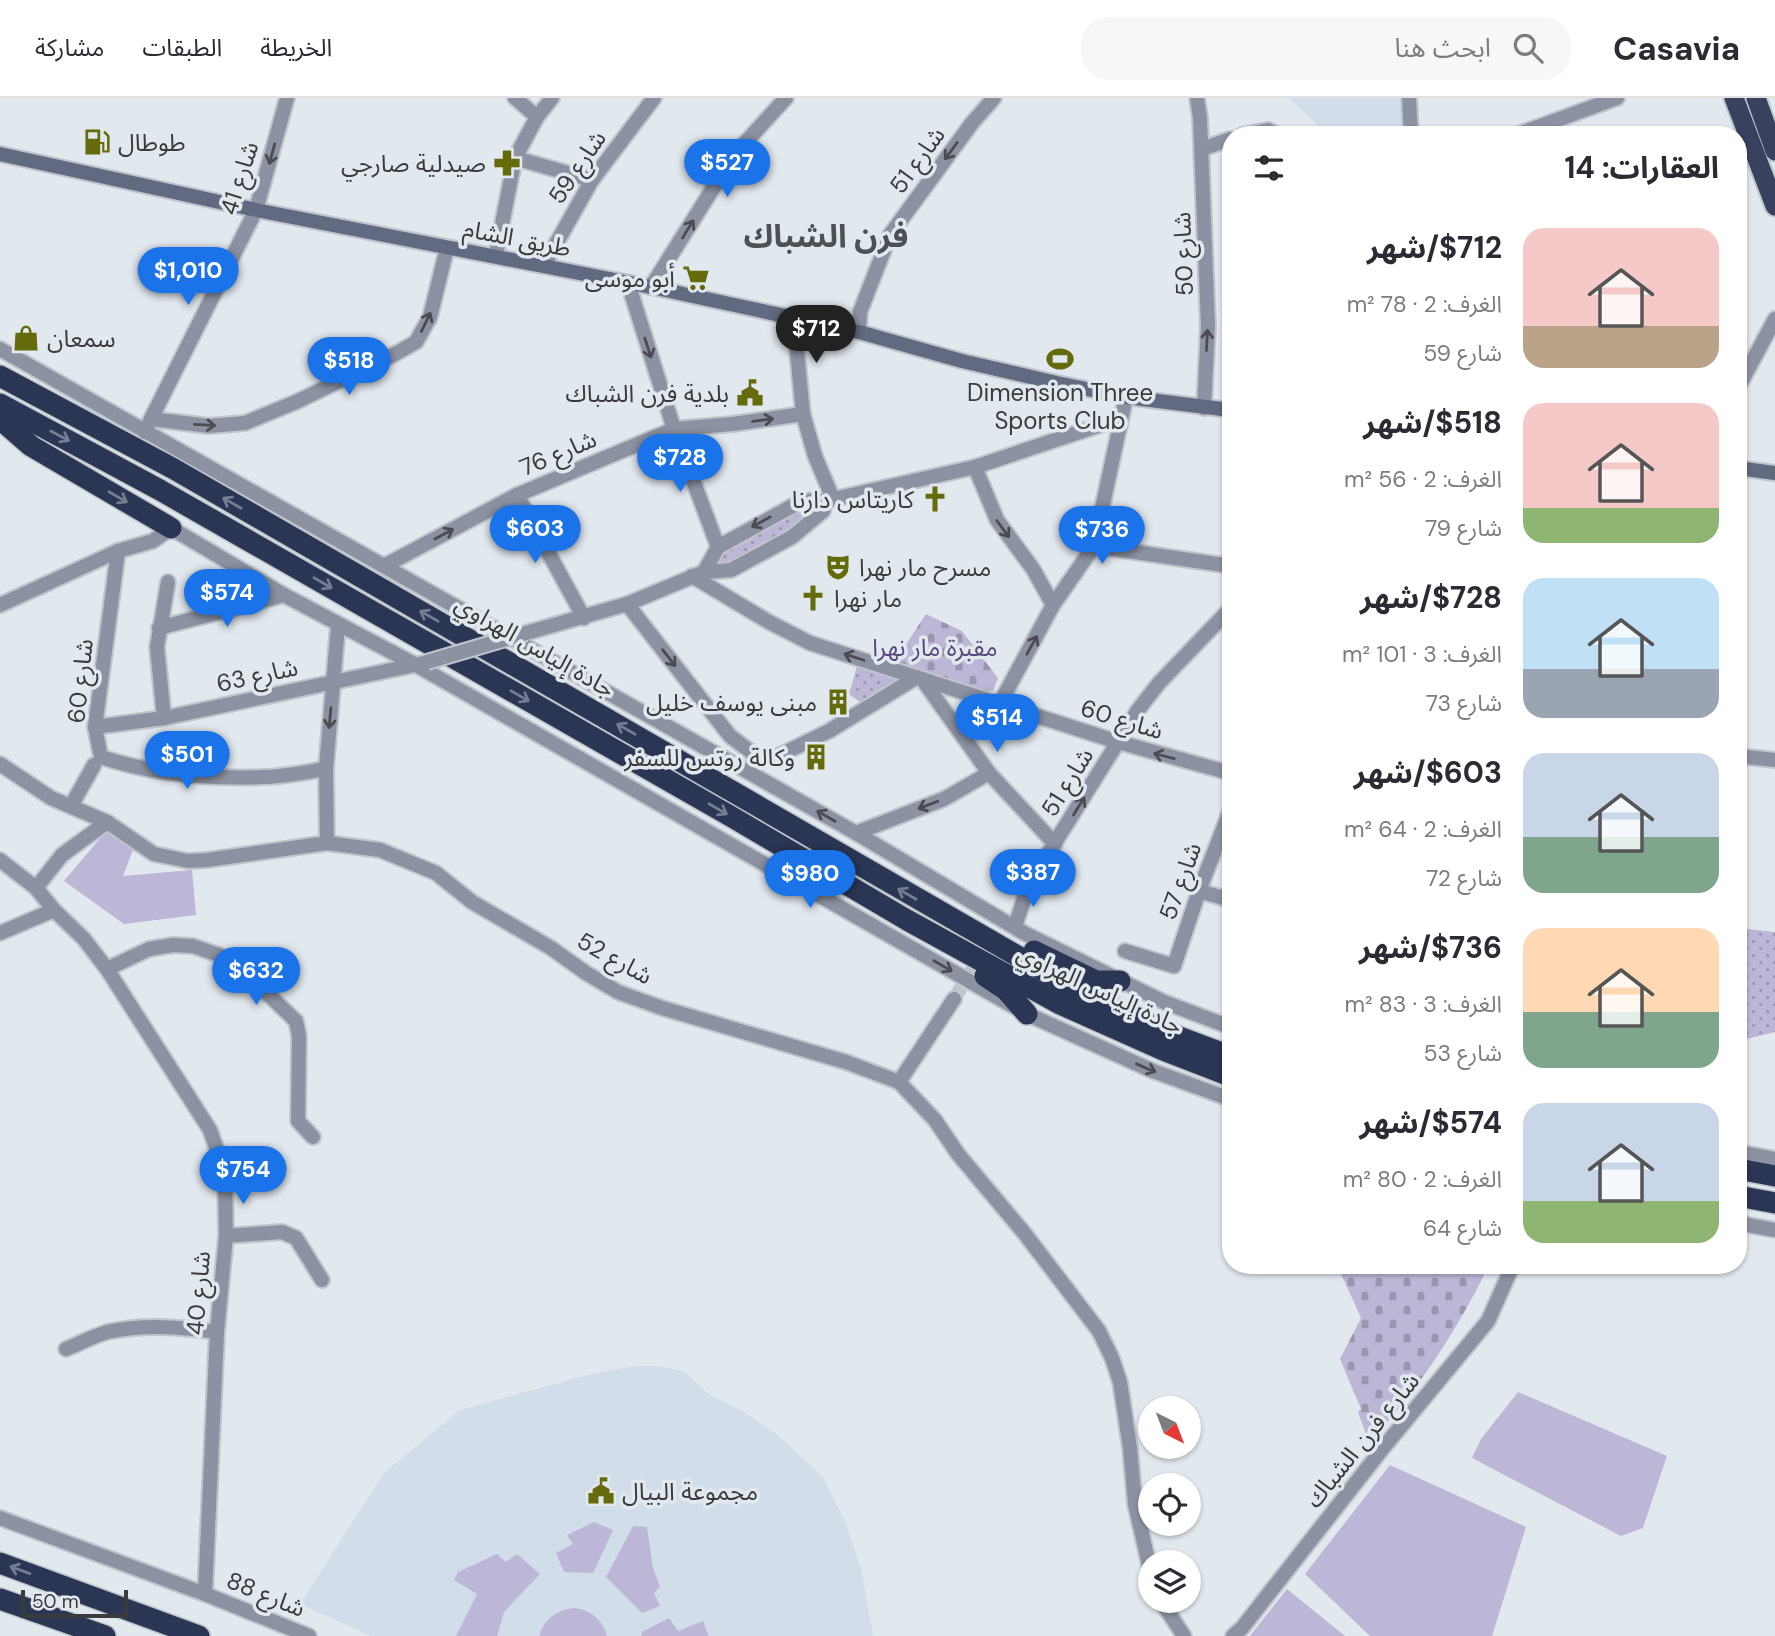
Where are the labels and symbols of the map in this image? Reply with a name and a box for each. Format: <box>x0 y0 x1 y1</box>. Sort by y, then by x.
street label: شارع 51 <box>882 120 953 201</box>
street label: شارع 59 <box>541 124 614 211</box>
fuel station icon: طوطال <box>82 127 112 157</box>
place label: طوطال <box>118 127 186 158</box>
street label: شارع 41 <box>213 137 267 219</box>
pin: $527 <box>686 140 768 199</box>
one-way arrow <box>944 141 958 160</box>
one-way arrow <box>264 143 277 165</box>
place label: صيدلية صارجي <box>341 148 486 182</box>
pharmacy icon: صيدلية صارجي <box>492 148 522 178</box>
street label: شارع 50 <box>1166 211 1202 297</box>
street label: طريق الشام <box>460 212 573 267</box>
district label: فرن الشباك <box>744 215 908 257</box>
one-way arrow <box>681 220 695 240</box>
pin: $1,010 <box>131 248 245 307</box>
place label: أبو موسى <box>585 262 675 294</box>
supermarket icon: أبو موسى <box>681 263 711 293</box>
pin: $712 <box>775 306 857 365</box>
one-way arrow <box>420 312 433 333</box>
shop icon: سمعان <box>11 323 41 353</box>
place label: سمعان <box>47 323 116 354</box>
one-way arrow <box>1201 329 1214 352</box>
one-way arrow <box>643 336 656 358</box>
pin: $518 <box>308 338 390 397</box>
sports icon: Dimension Three Sports Club <box>1045 344 1075 374</box>
place label: Dimension Three Sports Club <box>967 377 1153 436</box>
place label: بلدية فرن الشباك <box>566 378 729 409</box>
public building icon: بلدية فرن الشباك <box>735 378 765 408</box>
one-way arrow <box>751 413 774 426</box>
one-way arrow <box>193 419 216 432</box>
street label: شارع 76 <box>515 423 602 485</box>
one-way arrow <box>49 430 70 444</box>
pin: $728 <box>639 434 721 494</box>
place label: كاريتاس دارنا <box>792 484 915 515</box>
church icon: كاريتاس دارنا <box>920 484 950 514</box>
one-way arrow <box>107 491 128 504</box>
one-way arrow <box>222 496 242 510</box>
pin: $603 <box>494 505 576 565</box>
pin: $736 <box>1061 506 1143 566</box>
one-way arrow <box>752 515 772 529</box>
one-way arrow <box>996 519 1011 538</box>
one-way arrow <box>433 527 454 540</box>
theatre icon: مسرح مار نهرا <box>823 552 853 582</box>
place label: مسرح مار نهرا <box>859 552 991 585</box>
pin: $574 <box>186 570 268 629</box>
one-way arrow <box>312 577 333 590</box>
church icon: مار نهرا <box>798 583 828 613</box>
place label: مار نهرا <box>834 583 902 614</box>
street label: جادة إلياس الهراوي <box>448 588 621 707</box>
one-way arrow <box>419 609 440 622</box>
park label: مقبرة مار نهرا <box>872 632 998 663</box>
one-way arrow <box>1025 635 1039 655</box>
street label: شارع 60 <box>60 637 102 725</box>
one-way arrow <box>661 648 676 667</box>
one-way arrow <box>843 650 865 663</box>
street label: شارع 63 <box>213 651 301 701</box>
place label: مبنى يوسف خليل <box>646 687 817 718</box>
building icon: مبنى يوسف خليل <box>823 687 853 717</box>
one-way arrow <box>510 689 530 703</box>
street label: شارع 60 <box>1076 692 1167 748</box>
pin: $514 <box>956 694 1038 754</box>
one-way arrow <box>323 706 336 729</box>
one-way arrow <box>617 722 637 736</box>
pin: $501 <box>146 732 228 791</box>
place label: وكالة روتس للسفر <box>623 742 795 773</box>
building icon: وكالة روتس للسفر <box>801 742 831 772</box>
street label: شارع 51 <box>1034 742 1102 823</box>
one-way arrow <box>1154 748 1176 761</box>
one-way arrow <box>1072 796 1086 816</box>
one-way arrow <box>918 799 940 812</box>
one-way arrow <box>707 803 728 816</box>
one-way arrow <box>816 809 836 823</box>
street label: شارع 57 <box>1152 838 1210 925</box>
pin: $980 <box>769 850 851 910</box>
pin: $387 <box>992 850 1074 909</box>
one-way arrow <box>898 887 918 901</box>
street label: شارع 52 <box>571 925 658 993</box>
street label: جادة إلياس الهراوي <box>1011 937 1188 1044</box>
pin: $632 <box>215 948 297 1007</box>
one-way arrow <box>932 960 953 973</box>
one-way arrow <box>1135 1062 1157 1075</box>
pin: $754 <box>202 1146 284 1206</box>
street label: شارع 40 <box>179 1250 219 1336</box>
street label: شارع فرن الشباك <box>1298 1366 1428 1515</box>
north arrow <box>1138 1396 1200 1460</box>
public building icon: مجموعة البيال <box>586 1476 616 1506</box>
place label: مجموعة البيال <box>622 1476 758 1507</box>
one-way arrow <box>9 1563 31 1575</box>
street label: شارع 88 <box>221 1564 310 1626</box>
scale bar <box>21 1587 128 1619</box>

